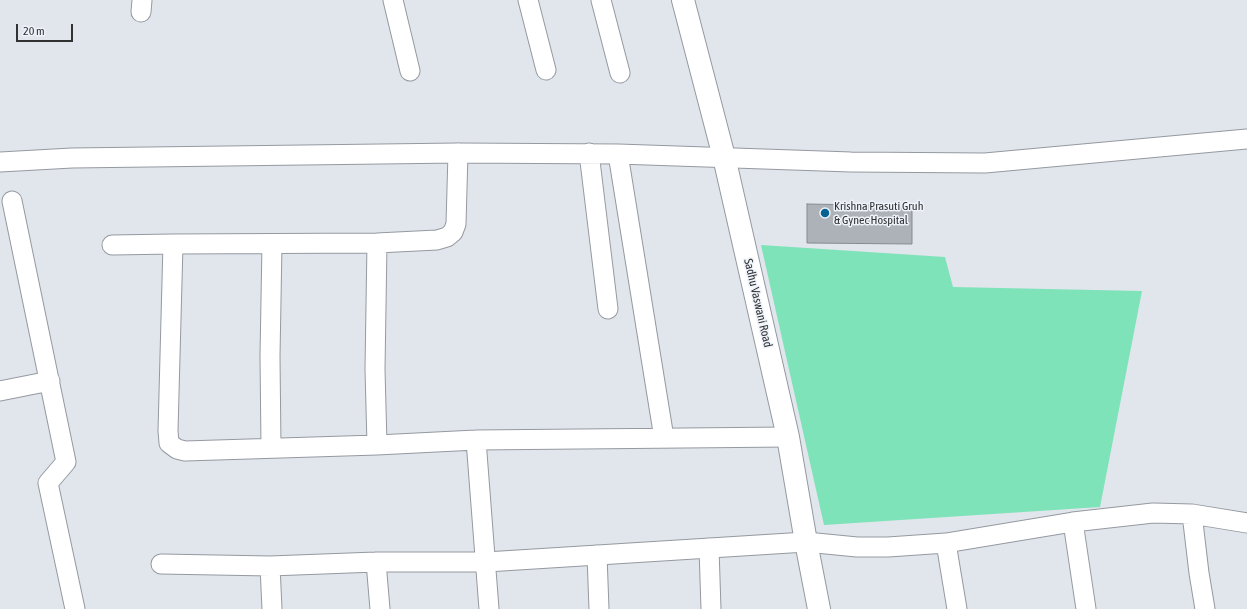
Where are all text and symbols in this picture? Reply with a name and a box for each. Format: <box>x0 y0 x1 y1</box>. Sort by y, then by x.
scale bar <box>18 16 75 42</box>
text: 20 m <box>23 24 45 38</box>
place label: Krishna Prasuti Gruh & Gynec Hospital <box>834 199 923 227</box>
marker: Krishna Prasuti Gruh & Gynec Hospital <box>819 207 831 219</box>
street label: Sadhu Vaswani Road <box>741 257 775 349</box>

